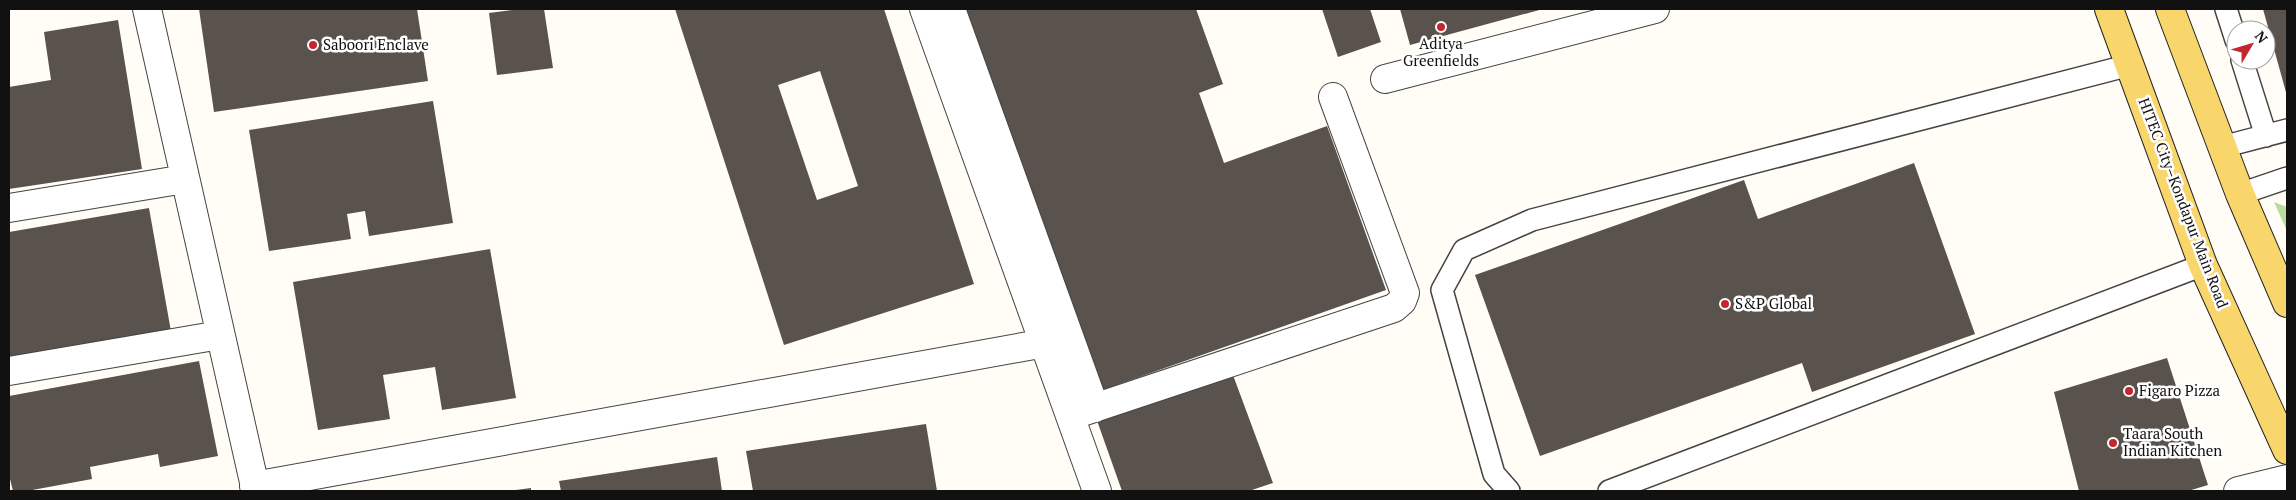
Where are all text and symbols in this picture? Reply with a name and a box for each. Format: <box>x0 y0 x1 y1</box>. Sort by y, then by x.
north arrow <box>2226 20 2276 70</box>
marker: Aditya Greenfields <box>1435 21 1447 33</box>
text: N <box>2251 27 2273 47</box>
place label: Aditya Greenfields <box>1403 33 1479 70</box>
place label: Saboori Enclave <box>323 34 429 54</box>
marker: Saboori Enclave <box>307 39 319 51</box>
street label: HITEC City–Kondapur Main Road <box>2135 95 2233 311</box>
place label: S&P Global <box>1735 293 1812 313</box>
marker: S&P Global <box>1719 298 1731 310</box>
place label: Figaro Pizza <box>2139 380 2221 400</box>
marker: Figaro Pizza <box>2123 385 2135 397</box>
place label: Taara South Indian Kitchen <box>2123 423 2222 460</box>
marker: Taara South Indian Kitchen <box>2107 437 2119 449</box>

